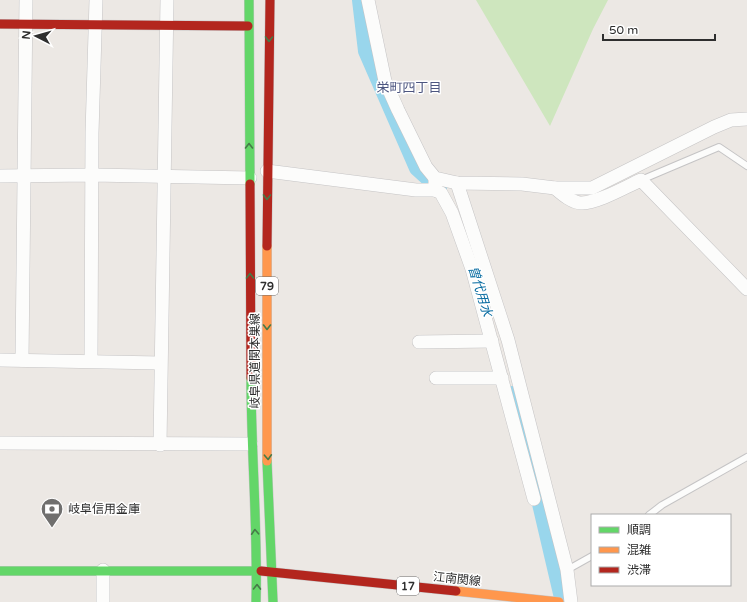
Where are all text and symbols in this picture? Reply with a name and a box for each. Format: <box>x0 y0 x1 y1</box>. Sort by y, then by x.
north arrow <box>16 16 56 56</box>
scale bar <box>603 16 715 42</box>
text: 50 m <box>609 23 638 37</box>
text: N <box>20 30 33 40</box>
one-way arrow <box>265 36 273 42</box>
district label: 栄町四丁目 <box>376 80 442 96</box>
one-way arrow <box>245 143 253 149</box>
one-way arrow <box>263 194 271 200</box>
water label: 曽代用水 <box>465 264 496 320</box>
one-way arrow <box>246 273 254 279</box>
road number: 79 <box>256 277 278 295</box>
street label: 岐阜県道関本巣線 <box>248 313 262 409</box>
one-way arrow <box>263 324 271 330</box>
one-way arrow <box>263 454 272 460</box>
bank icon: 岐阜信用金庫 <box>39 496 65 529</box>
place label: 岐阜信用金庫 <box>68 502 140 516</box>
legend <box>591 514 731 586</box>
text: 順調 <box>627 523 651 537</box>
one-way arrow <box>251 529 260 535</box>
text: 混雑 <box>627 543 651 557</box>
text: 渋滞 <box>627 563 651 577</box>
street label: 江南関線 <box>432 570 482 588</box>
road number: 17 <box>397 577 419 595</box>
one-way arrow <box>253 584 261 590</box>

